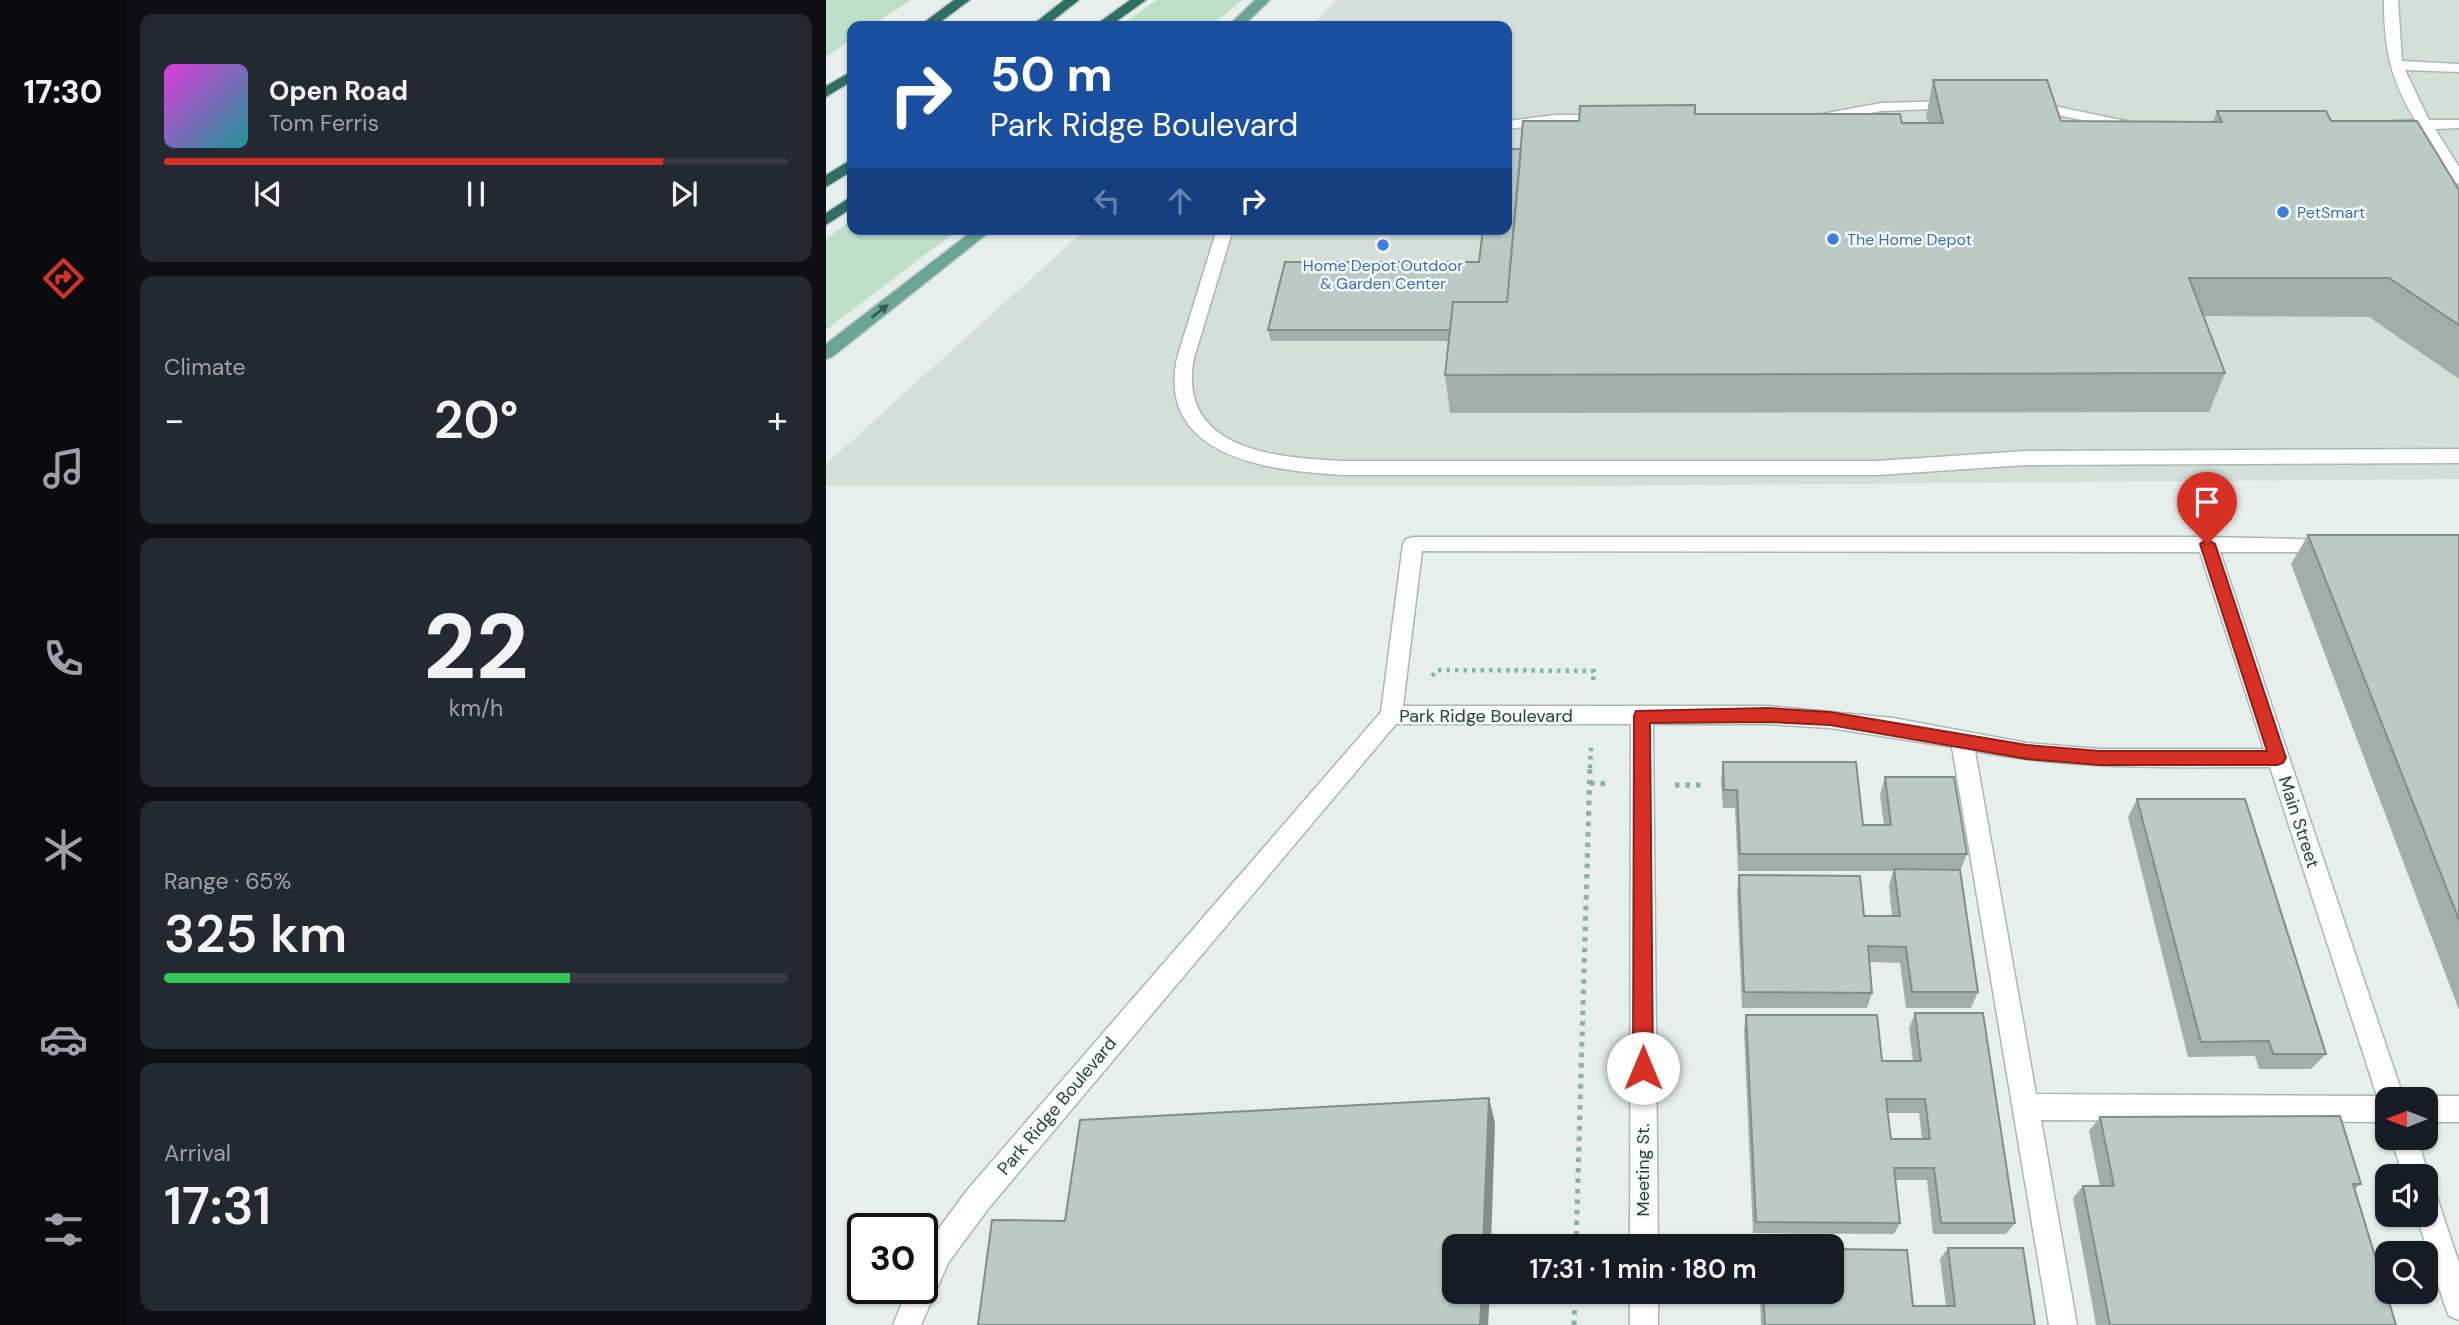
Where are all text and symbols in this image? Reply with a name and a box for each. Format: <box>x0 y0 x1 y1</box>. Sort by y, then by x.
text: 50 m <box>990 42 1113 106</box>
icon: right <box>875 49 966 140</box>
text: 17:30 <box>24 71 102 113</box>
text: Open Road <box>269 74 408 108</box>
text: Park Ridge Boulevard <box>990 104 1298 146</box>
text: Tom Ferris <box>269 108 379 138</box>
icon: previous <box>249 175 287 213</box>
icon: pause <box>457 175 495 213</box>
icon: next <box>665 175 703 213</box>
icon: left <box>1088 182 1126 220</box>
icon: ahead <box>1161 182 1199 220</box>
icon: right <box>1234 182 1272 220</box>
place label: PetSmart <box>2297 202 2365 223</box>
marker: PetSmart <box>2275 204 2291 220</box>
place label: The Home Depot <box>1847 229 1972 250</box>
marker: The Home Depot <box>1825 231 1841 247</box>
marker: Home Depot Outdoor & Garden Center <box>1375 237 1391 253</box>
icon: directions <box>39 254 88 303</box>
place label: Home Depot Outdoor & Garden Center <box>1303 255 1463 294</box>
one-way arrow <box>870 303 888 318</box>
text: Climate <box>164 352 246 382</box>
text: 20° <box>434 386 518 454</box>
text: − <box>164 395 185 445</box>
text: + <box>767 395 788 445</box>
icon: music <box>39 444 88 493</box>
pin <box>2177 472 2237 544</box>
icon: arrive <box>2188 483 2226 521</box>
text: 22 <box>423 588 529 706</box>
icon: phone <box>39 634 88 683</box>
text: km/h <box>449 693 503 723</box>
street label: Park Ridge Boulevard <box>1399 704 1573 728</box>
street label: Main Street <box>2273 773 2325 871</box>
icon: climate <box>39 825 88 874</box>
text: Range · 65% <box>164 866 291 896</box>
text: 325 km <box>164 900 347 968</box>
icon: car <box>39 1015 88 1064</box>
position arrow <box>1606 1031 1680 1105</box>
street label: Park Ridge Boulevard <box>992 1032 1122 1180</box>
north arrow <box>2375 1087 2438 1150</box>
map controls <box>2375 1087 2438 1304</box>
street label: Meeting St. <box>1631 1124 1655 1216</box>
text: Arrival <box>164 1138 231 1168</box>
button: sound <box>2375 1164 2438 1227</box>
text: 17:31 <box>164 1172 271 1240</box>
icon: filters <box>39 1205 88 1254</box>
speed limit sign: 30 <box>847 1213 938 1304</box>
button: search <box>2375 1241 2438 1304</box>
text: 17:31 · 1 min · 180 m <box>1529 1252 1757 1286</box>

